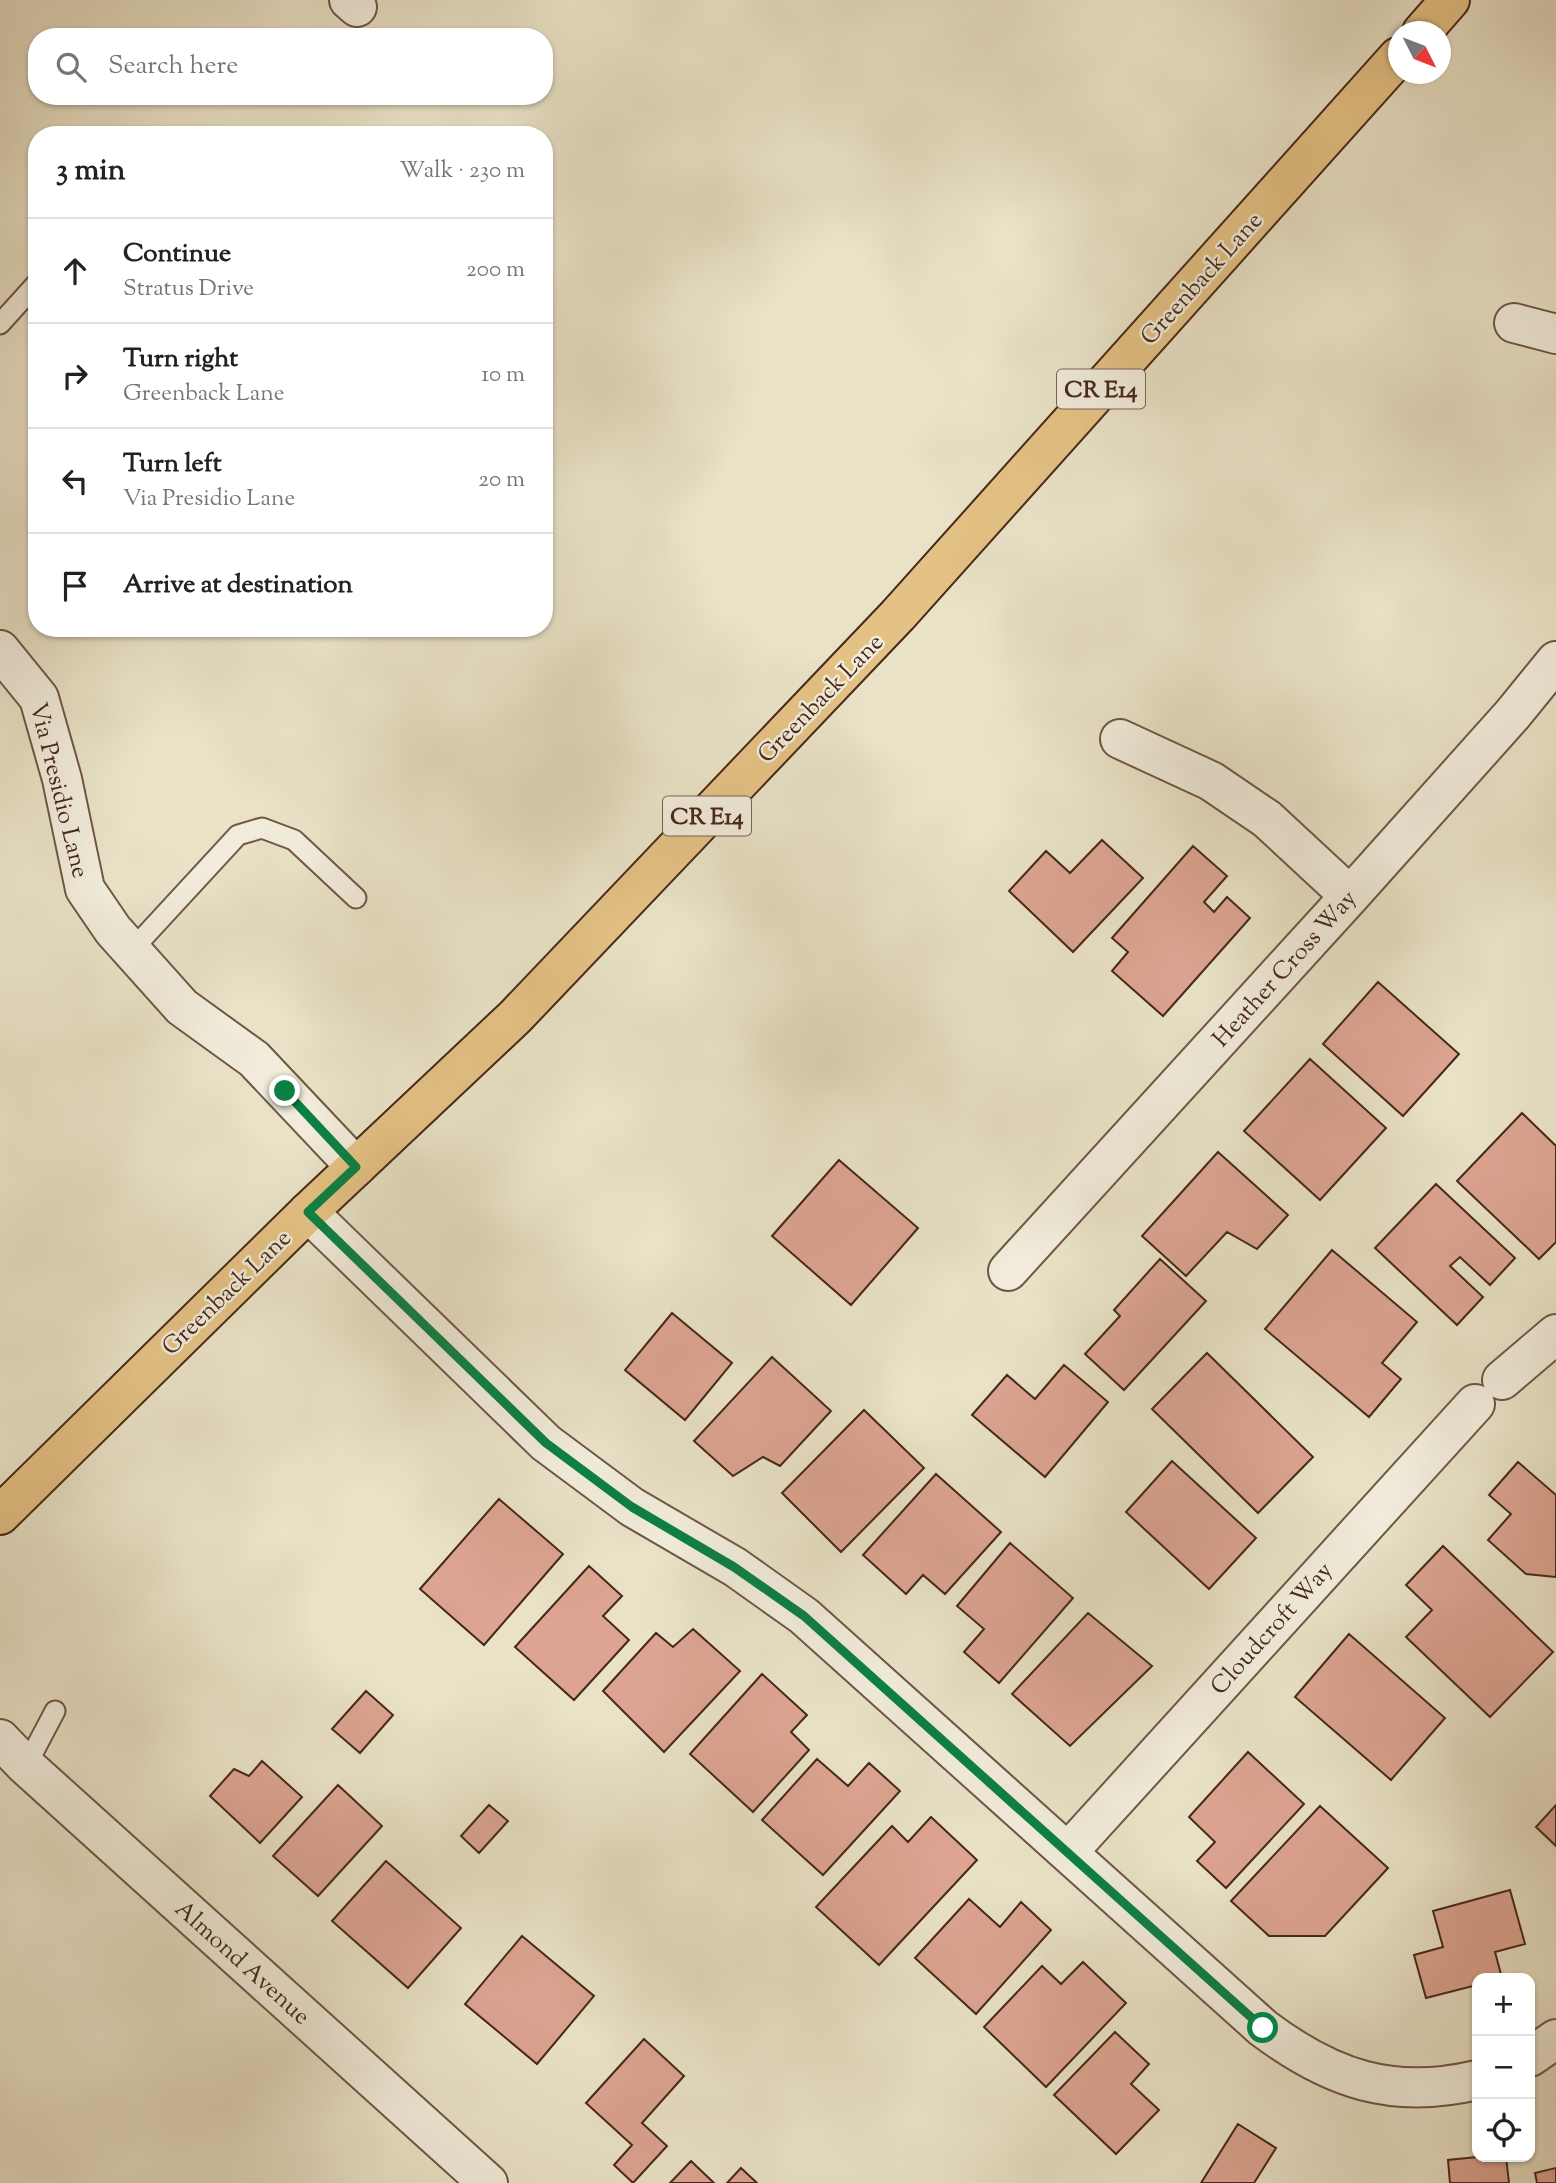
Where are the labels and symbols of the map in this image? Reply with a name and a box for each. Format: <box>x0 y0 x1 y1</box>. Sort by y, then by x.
north arrow <box>1388 21 1451 84</box>
street label: Greenback Lane <box>1134 205 1271 353</box>
road number: CR E14 <box>1057 370 1145 408</box>
street label: Greenback Lane <box>751 627 892 772</box>
street label: Via Presidio Lane <box>20 699 96 882</box>
road number: CR E14 <box>663 796 751 836</box>
street label: Heather Cross Way <box>1205 883 1366 1056</box>
route end <box>269 1075 300 1106</box>
street label: Greenback Lane <box>155 1223 300 1364</box>
street label: Cloudcroft Way <box>1203 1555 1342 1703</box>
street label: Almond Avenue <box>166 1893 317 2034</box>
route start <box>1247 2012 1278 2043</box>

